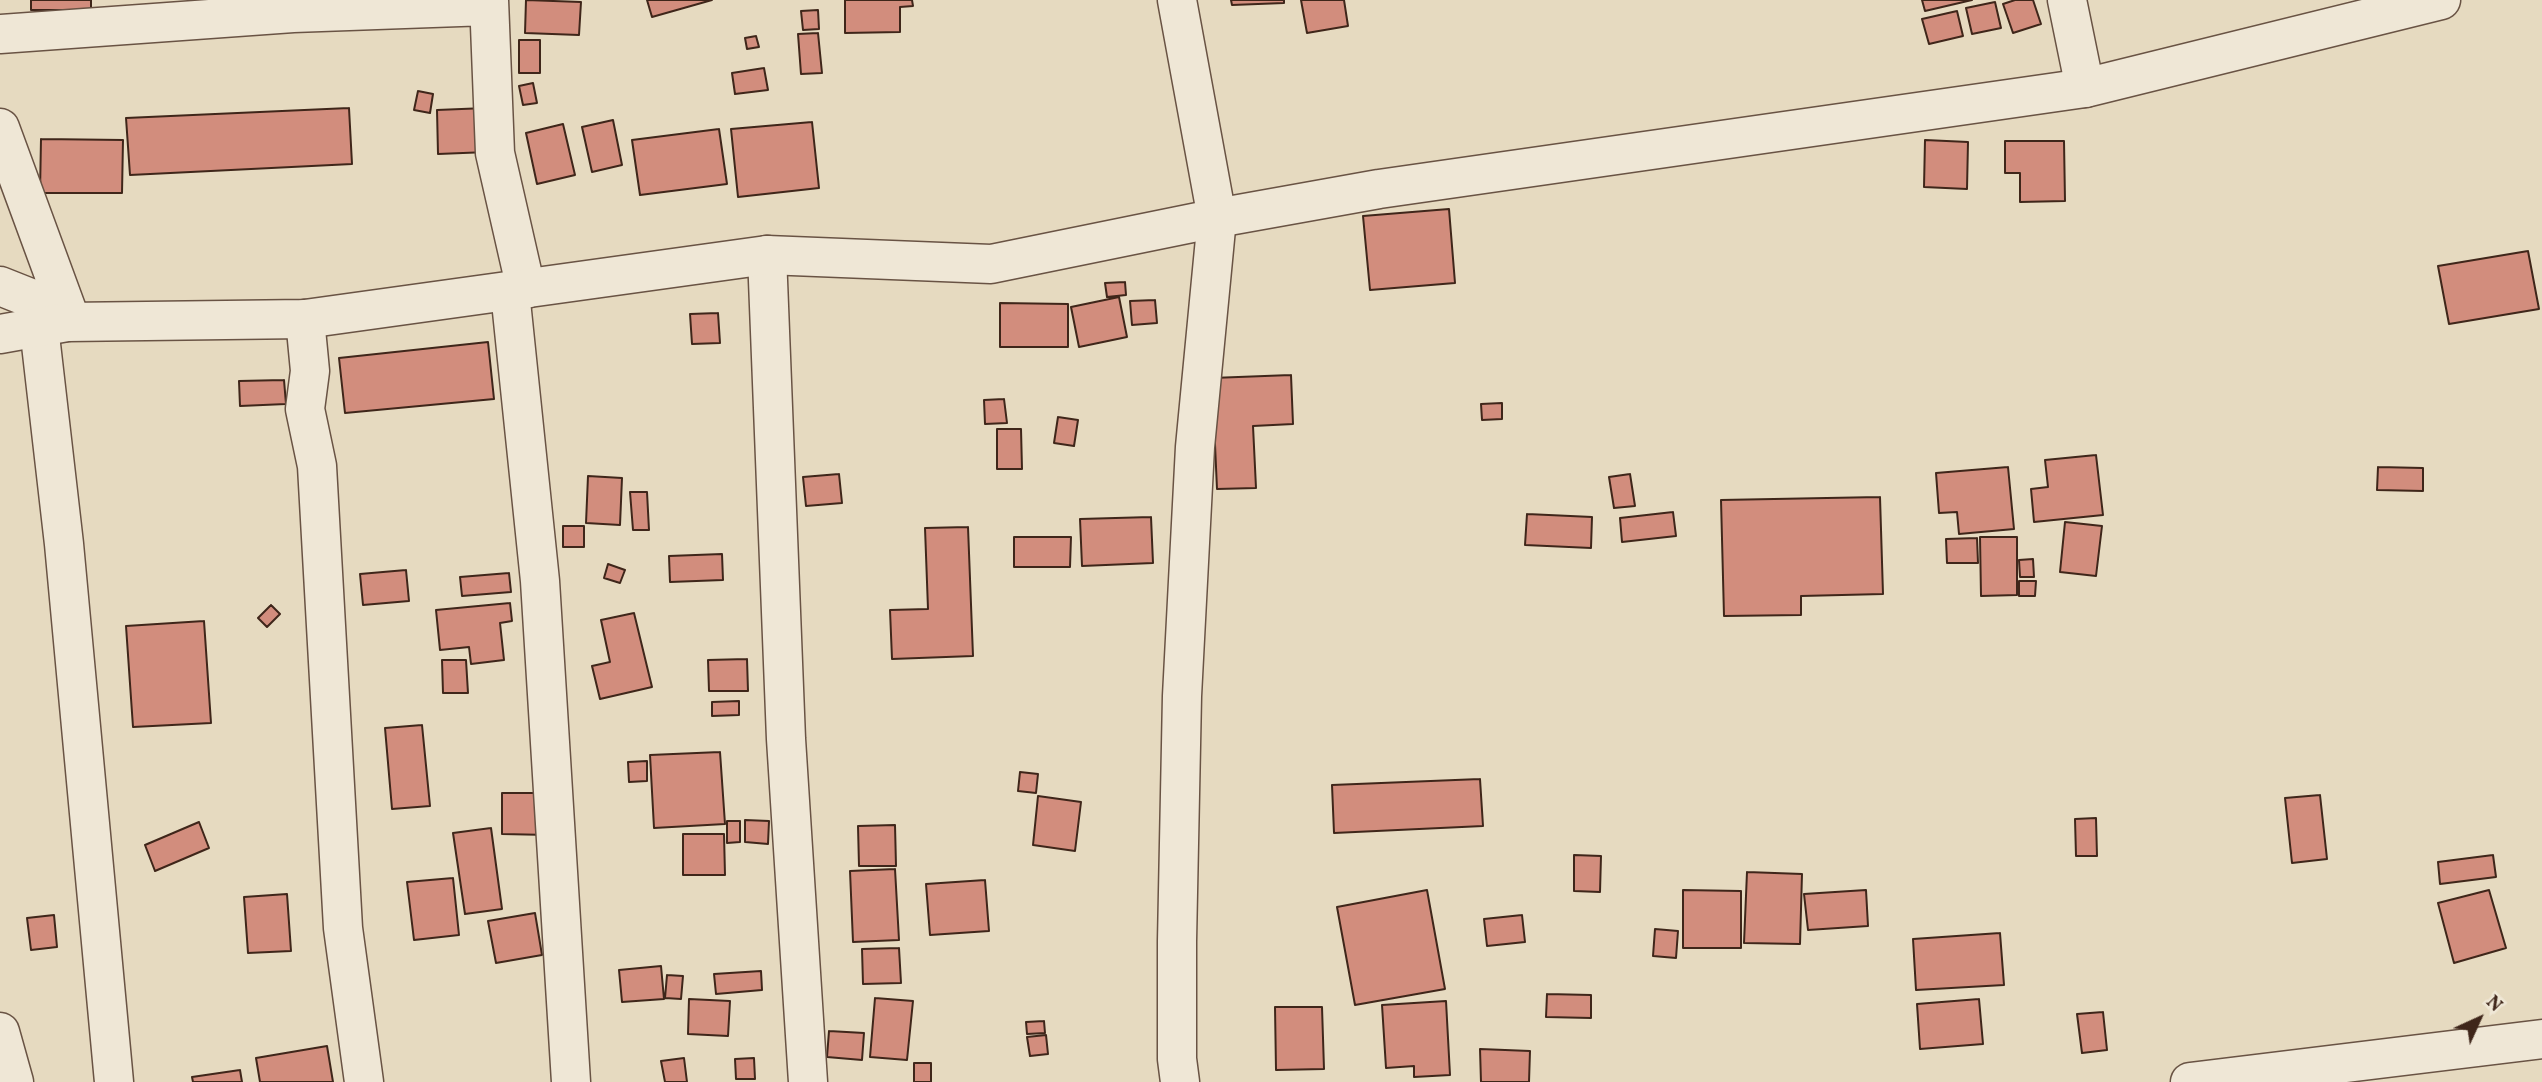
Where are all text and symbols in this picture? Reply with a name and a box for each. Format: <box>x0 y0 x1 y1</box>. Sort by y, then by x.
north arrow <box>2444 984 2514 1054</box>
text: N <box>2480 990 2508 1018</box>

